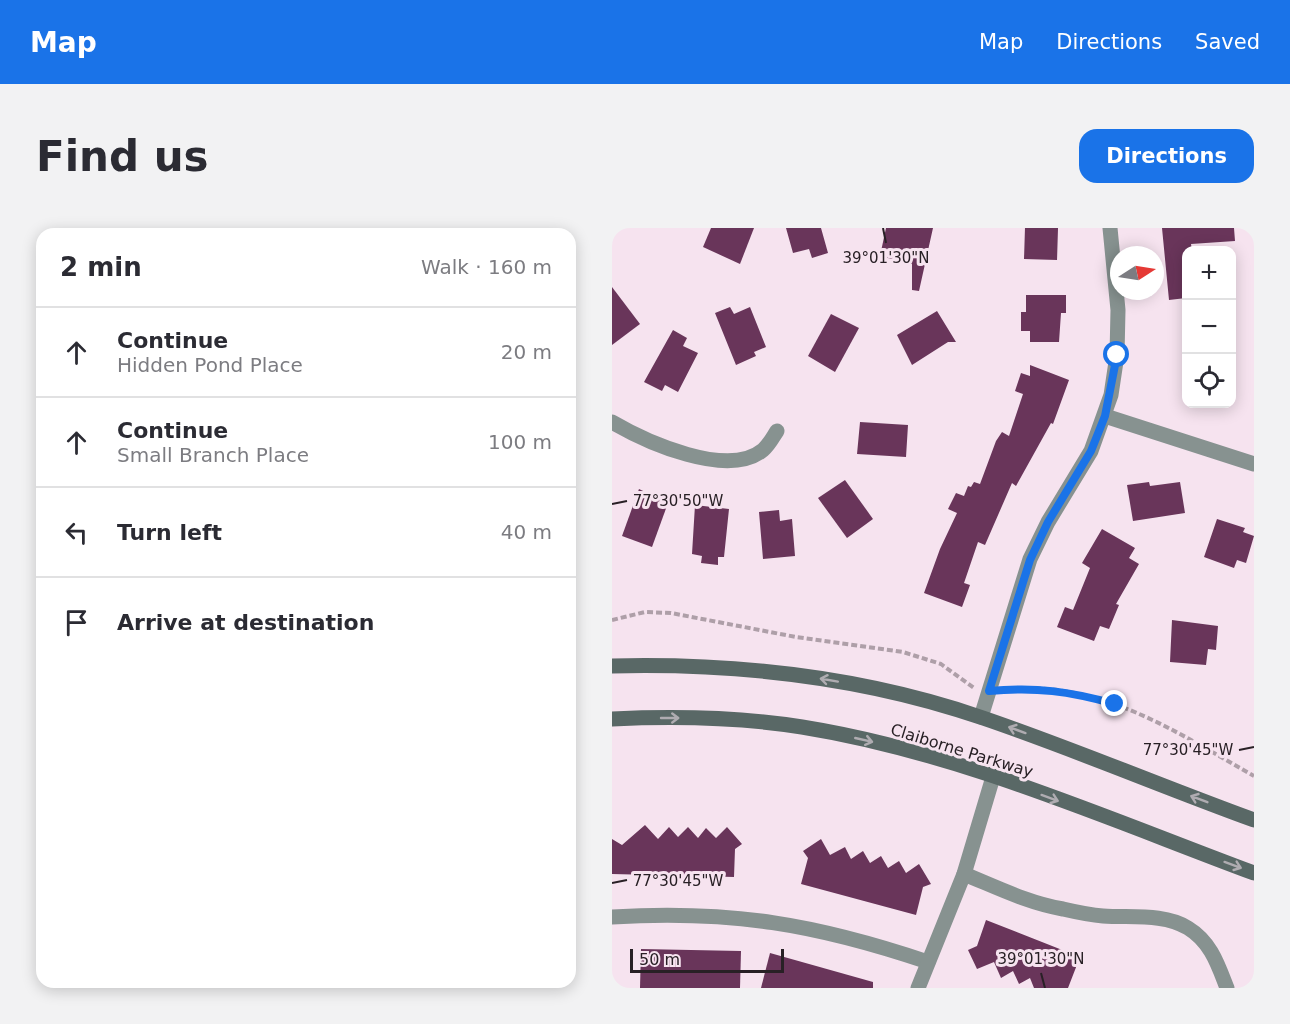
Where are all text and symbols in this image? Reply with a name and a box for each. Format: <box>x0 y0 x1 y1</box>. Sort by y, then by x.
text: Map <box>30 26 97 59</box>
text: Map <box>979 30 1023 54</box>
text: Directions <box>1056 30 1162 54</box>
text: Saved <box>1195 30 1260 54</box>
button: Directions <box>1079 129 1254 183</box>
text: Find us <box>36 132 209 181</box>
north arrow <box>1110 246 1164 300</box>
map controls <box>1182 246 1236 408</box>
button: + <box>1182 246 1236 300</box>
text: 39°01'30"N <box>842 249 930 267</box>
text: 2 min <box>60 252 142 282</box>
text: Walk · 160 m <box>421 255 552 279</box>
button: − <box>1182 300 1236 354</box>
text: Continue <box>117 328 228 353</box>
icon: ahead <box>60 336 93 369</box>
text: 20 m <box>501 340 552 364</box>
route start <box>1103 341 1129 367</box>
text: Hidden Pond Place <box>117 353 303 377</box>
button: locate <box>1182 354 1236 408</box>
text: Continue <box>117 418 228 443</box>
icon: ahead <box>60 426 93 459</box>
text: 100 m <box>488 430 552 454</box>
text: Small Branch Place <box>117 443 309 467</box>
text: 77°30'50"W <box>633 492 723 510</box>
icon: left <box>60 516 93 549</box>
text: Turn left <box>117 520 222 545</box>
text: 40 m <box>501 520 552 544</box>
icon: arrive <box>60 606 93 639</box>
text: Arrive at destination <box>117 610 374 635</box>
one-way arrow <box>820 674 839 685</box>
route end <box>1101 690 1127 716</box>
one-way arrow <box>660 712 680 724</box>
street label: Claiborne Parkway <box>888 720 1035 781</box>
one-way arrow <box>1008 724 1027 735</box>
one-way arrow <box>854 734 873 746</box>
text: 77°30'45"W <box>1143 741 1233 759</box>
one-way arrow <box>1040 793 1059 804</box>
one-way arrow <box>1190 793 1209 804</box>
one-way arrow <box>1223 860 1241 871</box>
text: 77°30'45"W <box>633 872 723 890</box>
scale bar <box>630 946 784 974</box>
text: 50 m <box>639 950 680 969</box>
text: 39°01'30"N <box>997 950 1085 968</box>

